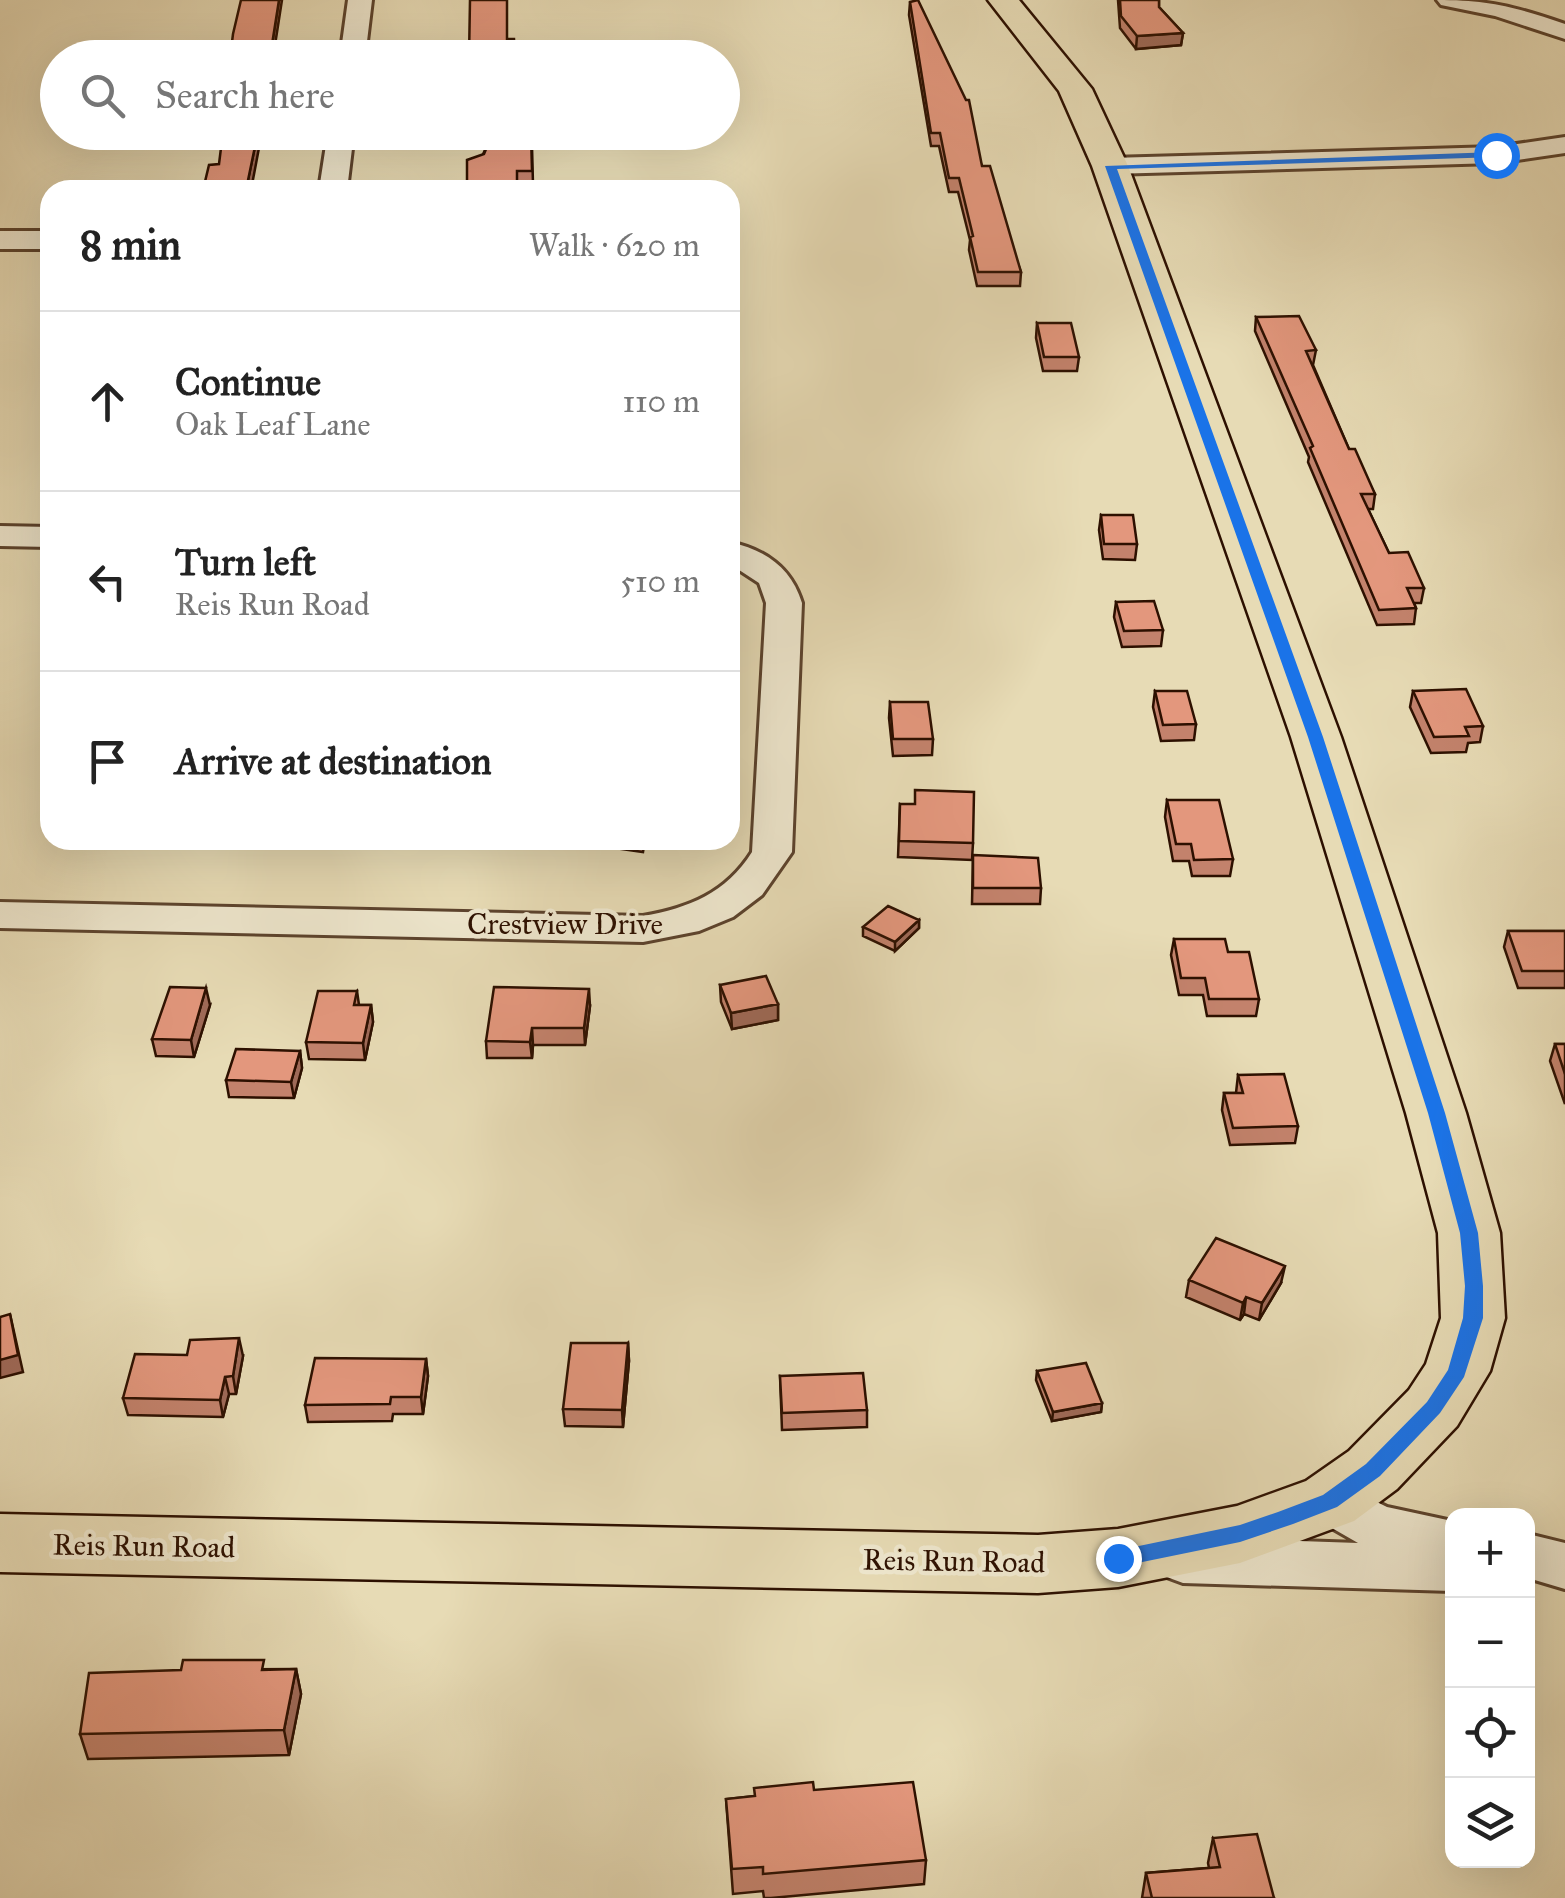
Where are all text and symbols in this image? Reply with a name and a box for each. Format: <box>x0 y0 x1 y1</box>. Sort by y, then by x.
search box <box>40 40 740 150</box>
icon: search <box>75 68 130 123</box>
text: Search here <box>155 72 335 118</box>
route start <box>1474 133 1520 179</box>
text: 8 min <box>80 219 181 271</box>
text: Walk · 620 m <box>529 226 700 265</box>
text: Continue <box>175 359 321 405</box>
icon: ahead <box>80 374 135 429</box>
text: 110 m <box>622 382 700 421</box>
text: Oak Leaf Lane <box>175 405 371 444</box>
text: Turn left <box>175 539 316 585</box>
icon: left <box>80 554 135 609</box>
text: 510 m <box>620 562 700 601</box>
text: Reis Run Road <box>175 585 370 624</box>
icon: arrive <box>80 734 135 789</box>
text: Arrive at destination <box>175 738 492 784</box>
street label: Crestview Drive <box>467 906 663 942</box>
map controls <box>1445 1508 1535 1868</box>
button: + <box>1445 1508 1535 1598</box>
street label: Reis Run Road <box>52 1526 236 1566</box>
route end <box>1096 1536 1142 1582</box>
street label: Reis Run Road <box>862 1541 1046 1581</box>
button: − <box>1445 1598 1535 1688</box>
button: locate <box>1445 1688 1535 1778</box>
button: layers <box>1445 1778 1535 1868</box>

